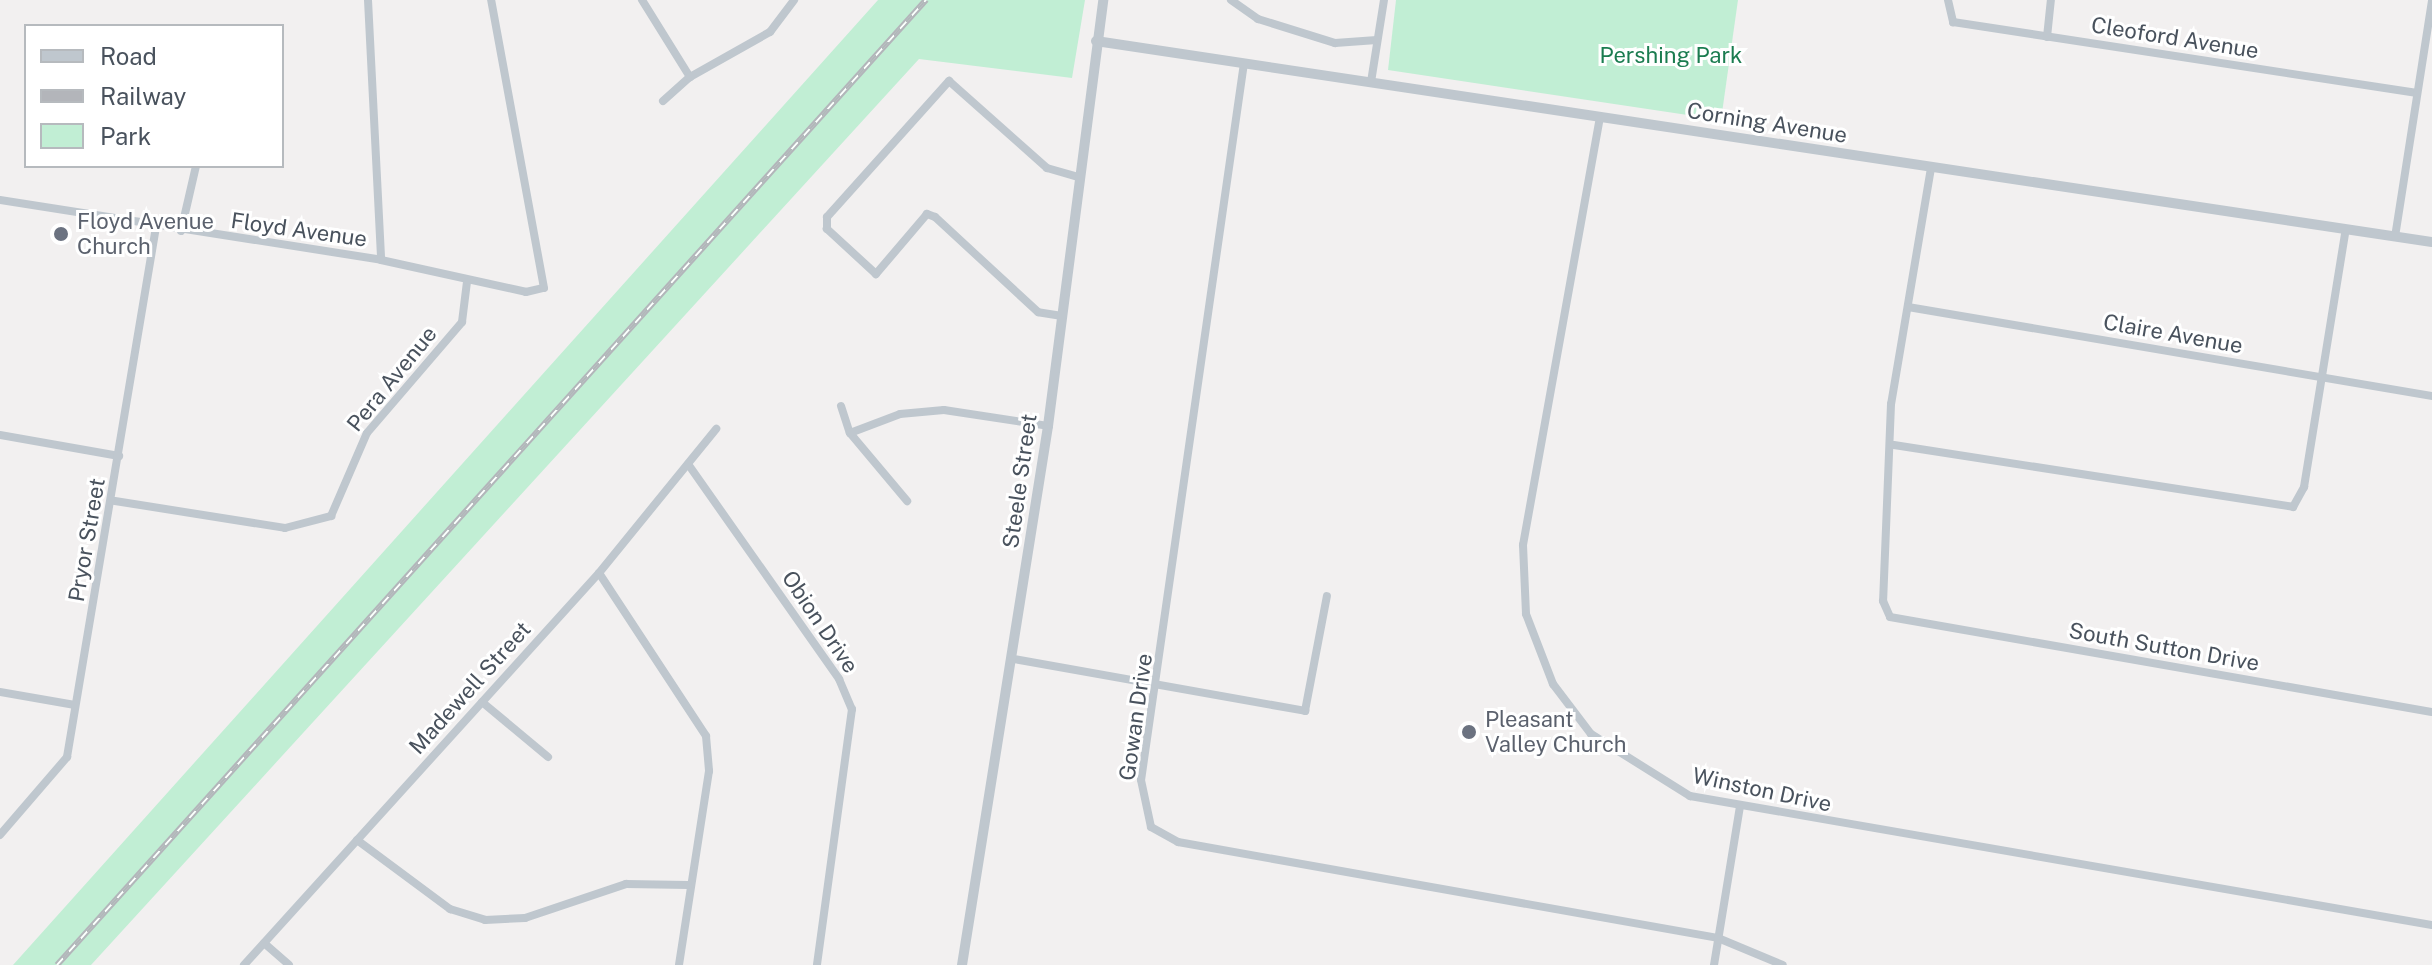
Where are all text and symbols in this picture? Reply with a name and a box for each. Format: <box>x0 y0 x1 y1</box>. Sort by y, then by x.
street label: Cleoford Avenue <box>2089 12 2261 64</box>
legend <box>24 24 284 168</box>
text: Road <box>100 42 157 70</box>
park label: Pershing Park <box>1600 43 1742 69</box>
text: Railway <box>100 82 186 110</box>
street label: Corning Avenue <box>1685 97 1849 149</box>
text: Park <box>100 122 151 150</box>
street label: Floyd Avenue <box>229 207 369 253</box>
place label: Floyd Avenue Church <box>77 208 214 260</box>
marker: Floyd Avenue Church <box>52 225 70 243</box>
street label: Claire Avenue <box>2101 309 2245 359</box>
street label: Pera Avenue <box>342 321 442 437</box>
street label: Steele Street <box>997 412 1043 550</box>
street label: Pryor Street <box>63 476 111 604</box>
street label: Obion Drive <box>776 566 864 678</box>
street label: Madewell Street <box>404 616 536 760</box>
street label: South Sutton Drive <box>2067 617 2261 677</box>
street label: Gowan Drive <box>1114 652 1158 782</box>
place label: Pleasant Valley Church <box>1485 706 1627 758</box>
marker: Pleasant Valley Church <box>1460 723 1478 741</box>
street label: Winston Drive <box>1690 762 1834 818</box>

